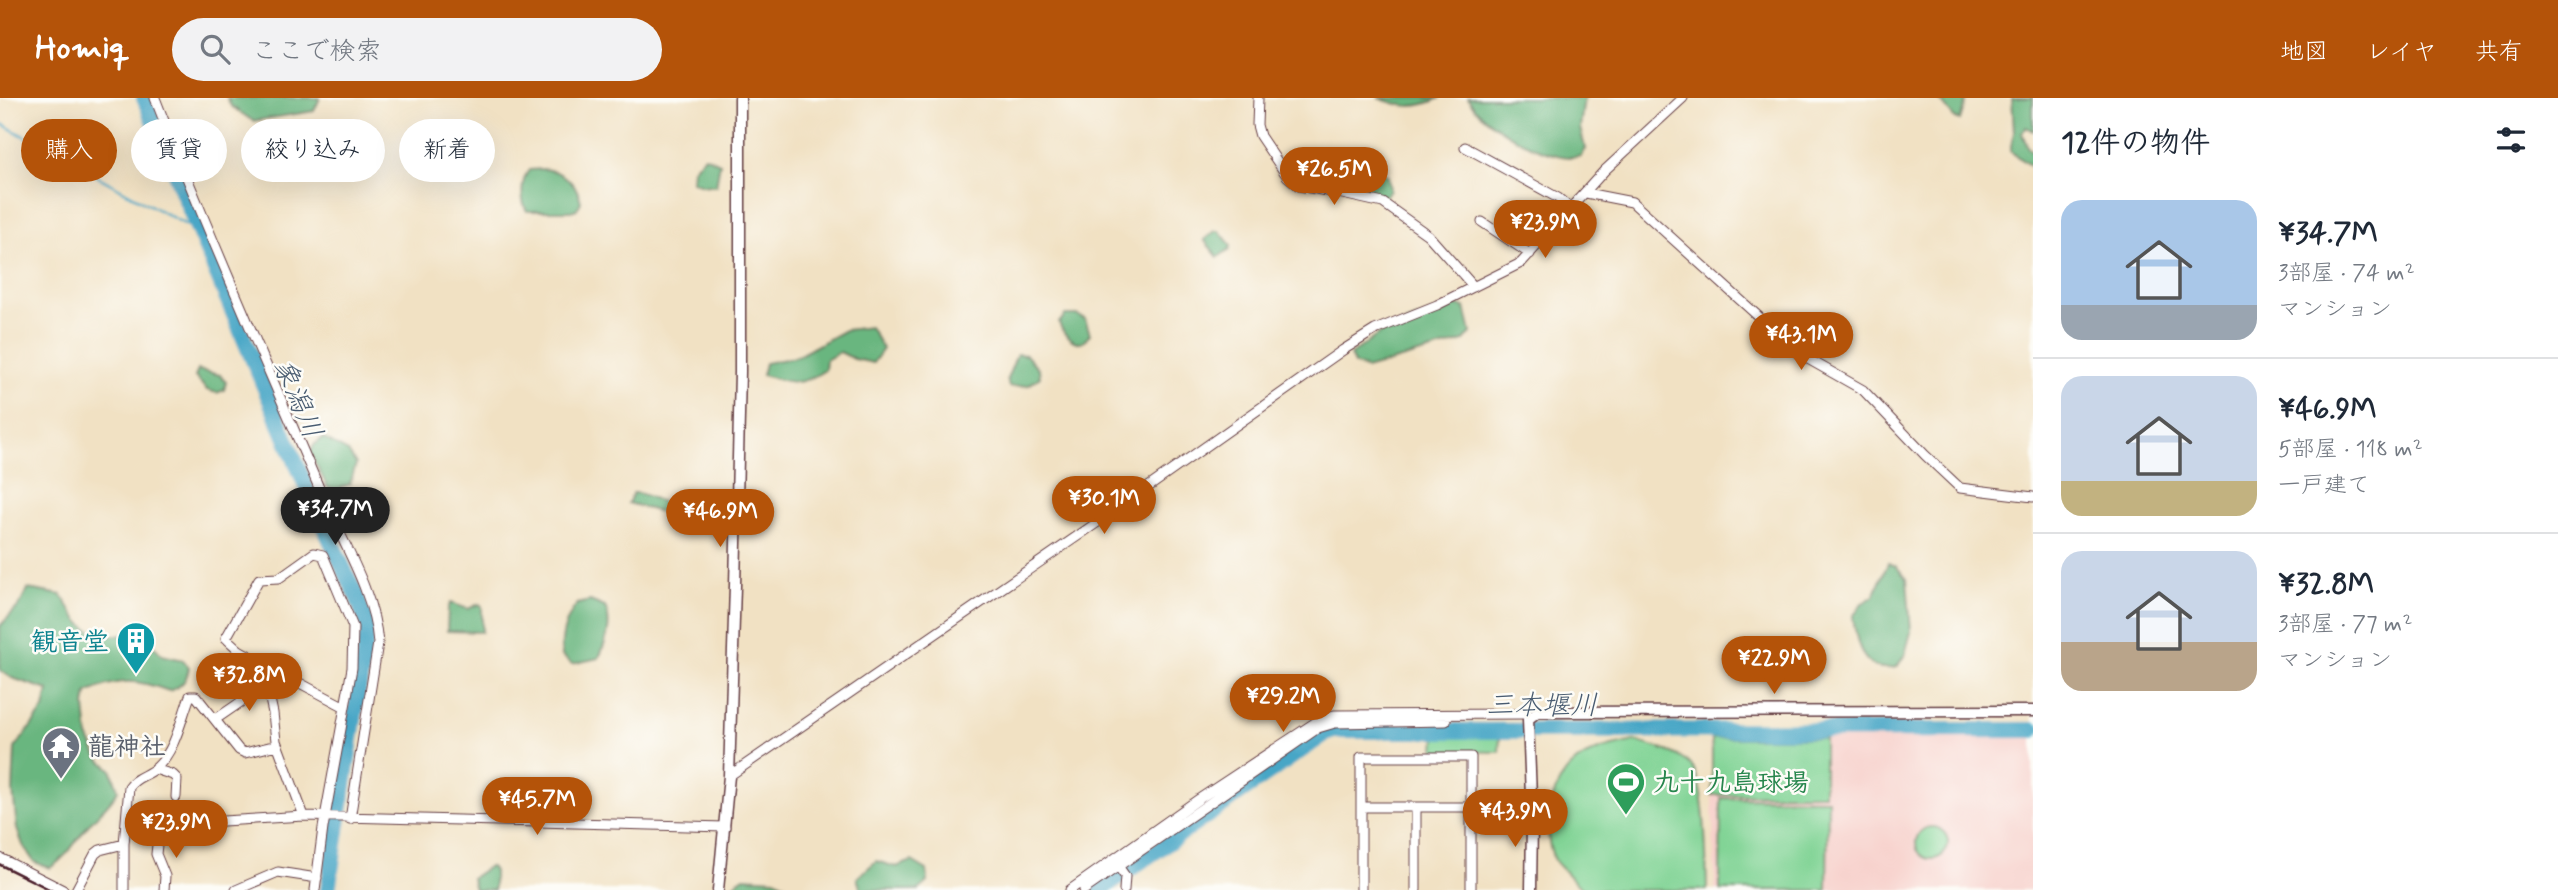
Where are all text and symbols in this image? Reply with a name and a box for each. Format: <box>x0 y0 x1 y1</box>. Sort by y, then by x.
search box <box>172 18 662 81</box>
text: Homiq <box>35 27 130 71</box>
icon: search <box>196 30 234 68</box>
text: ここで検索 <box>252 35 382 69</box>
text: 地図 <box>2280 37 2328 68</box>
text: レイヤ <box>2366 37 2437 68</box>
text: 共有 <box>2475 37 2523 68</box>
chip: 購入 <box>21 119 117 182</box>
chip: 賃貸 <box>131 119 227 182</box>
chip: 絞り込み <box>241 119 385 182</box>
chip: 新着 <box>399 119 495 182</box>
icon: filters <box>2492 121 2530 159</box>
text: 12件の物件 <box>2061 124 2210 163</box>
pin: ¥26.5M <box>1277 148 1391 207</box>
text: ¥26.5M <box>1296 155 1372 185</box>
pin: ¥23.9M <box>1488 200 1602 260</box>
text: ¥23.9M <box>1510 208 1580 238</box>
text: ¥34.7M <box>2278 214 2378 253</box>
icon: home <box>2117 228 2201 312</box>
text: 3部屋 · 74 m² <box>2278 259 2415 289</box>
text: マンション <box>2278 295 2392 325</box>
pin: ¥43.1M <box>1744 313 1858 372</box>
text: ¥43.1M <box>1765 320 1837 350</box>
water label: 象潟川 <box>263 353 330 445</box>
text: ¥46.9M <box>2278 390 2377 429</box>
icon: home <box>2117 404 2201 488</box>
text: 5部屋 · 118 m² <box>2278 435 2423 465</box>
text: 一戸建て <box>2278 471 2370 501</box>
pin: ¥30.1M <box>1047 476 1161 536</box>
text: ¥30.1M <box>1068 484 1140 514</box>
pin: ¥34.7M <box>278 488 392 547</box>
pin: ¥46.9M <box>663 490 777 549</box>
text: ¥34.7M <box>297 495 373 525</box>
text: ¥46.9M <box>682 497 758 527</box>
text: ¥32.8M <box>2278 565 2374 604</box>
icon: home <box>2117 579 2201 663</box>
text: 3部屋 · 77 m² <box>2278 610 2412 640</box>
building icon: 観音堂 <box>115 620 157 675</box>
place label: 観音堂 <box>31 626 109 660</box>
pin: ¥22.9M <box>1717 636 1831 696</box>
text: ¥22.9M <box>1738 644 1810 674</box>
text: マンション <box>2278 646 2392 676</box>
pin: ¥32.8M <box>192 654 306 713</box>
text: ¥32.8M <box>212 661 286 691</box>
pin: ¥29.2M <box>1226 674 1340 734</box>
text: ¥29.2M <box>1246 682 1320 712</box>
water label: 三本堰川 <box>1486 688 1598 725</box>
temple icon: 龍神社 <box>40 725 82 780</box>
place label: 龍神社 <box>88 731 166 765</box>
sports icon: 九十九島球場 <box>1605 761 1647 816</box>
place label: 九十九島球場 <box>1653 767 1809 801</box>
pin: ¥45.7M <box>480 778 594 837</box>
text: ¥45.7M <box>498 785 576 815</box>
pin: ¥43.9M <box>1458 790 1572 849</box>
text: ¥43.9M <box>1479 797 1551 827</box>
pin: ¥23.9M <box>119 800 233 860</box>
text: ¥23.9M <box>141 808 211 838</box>

